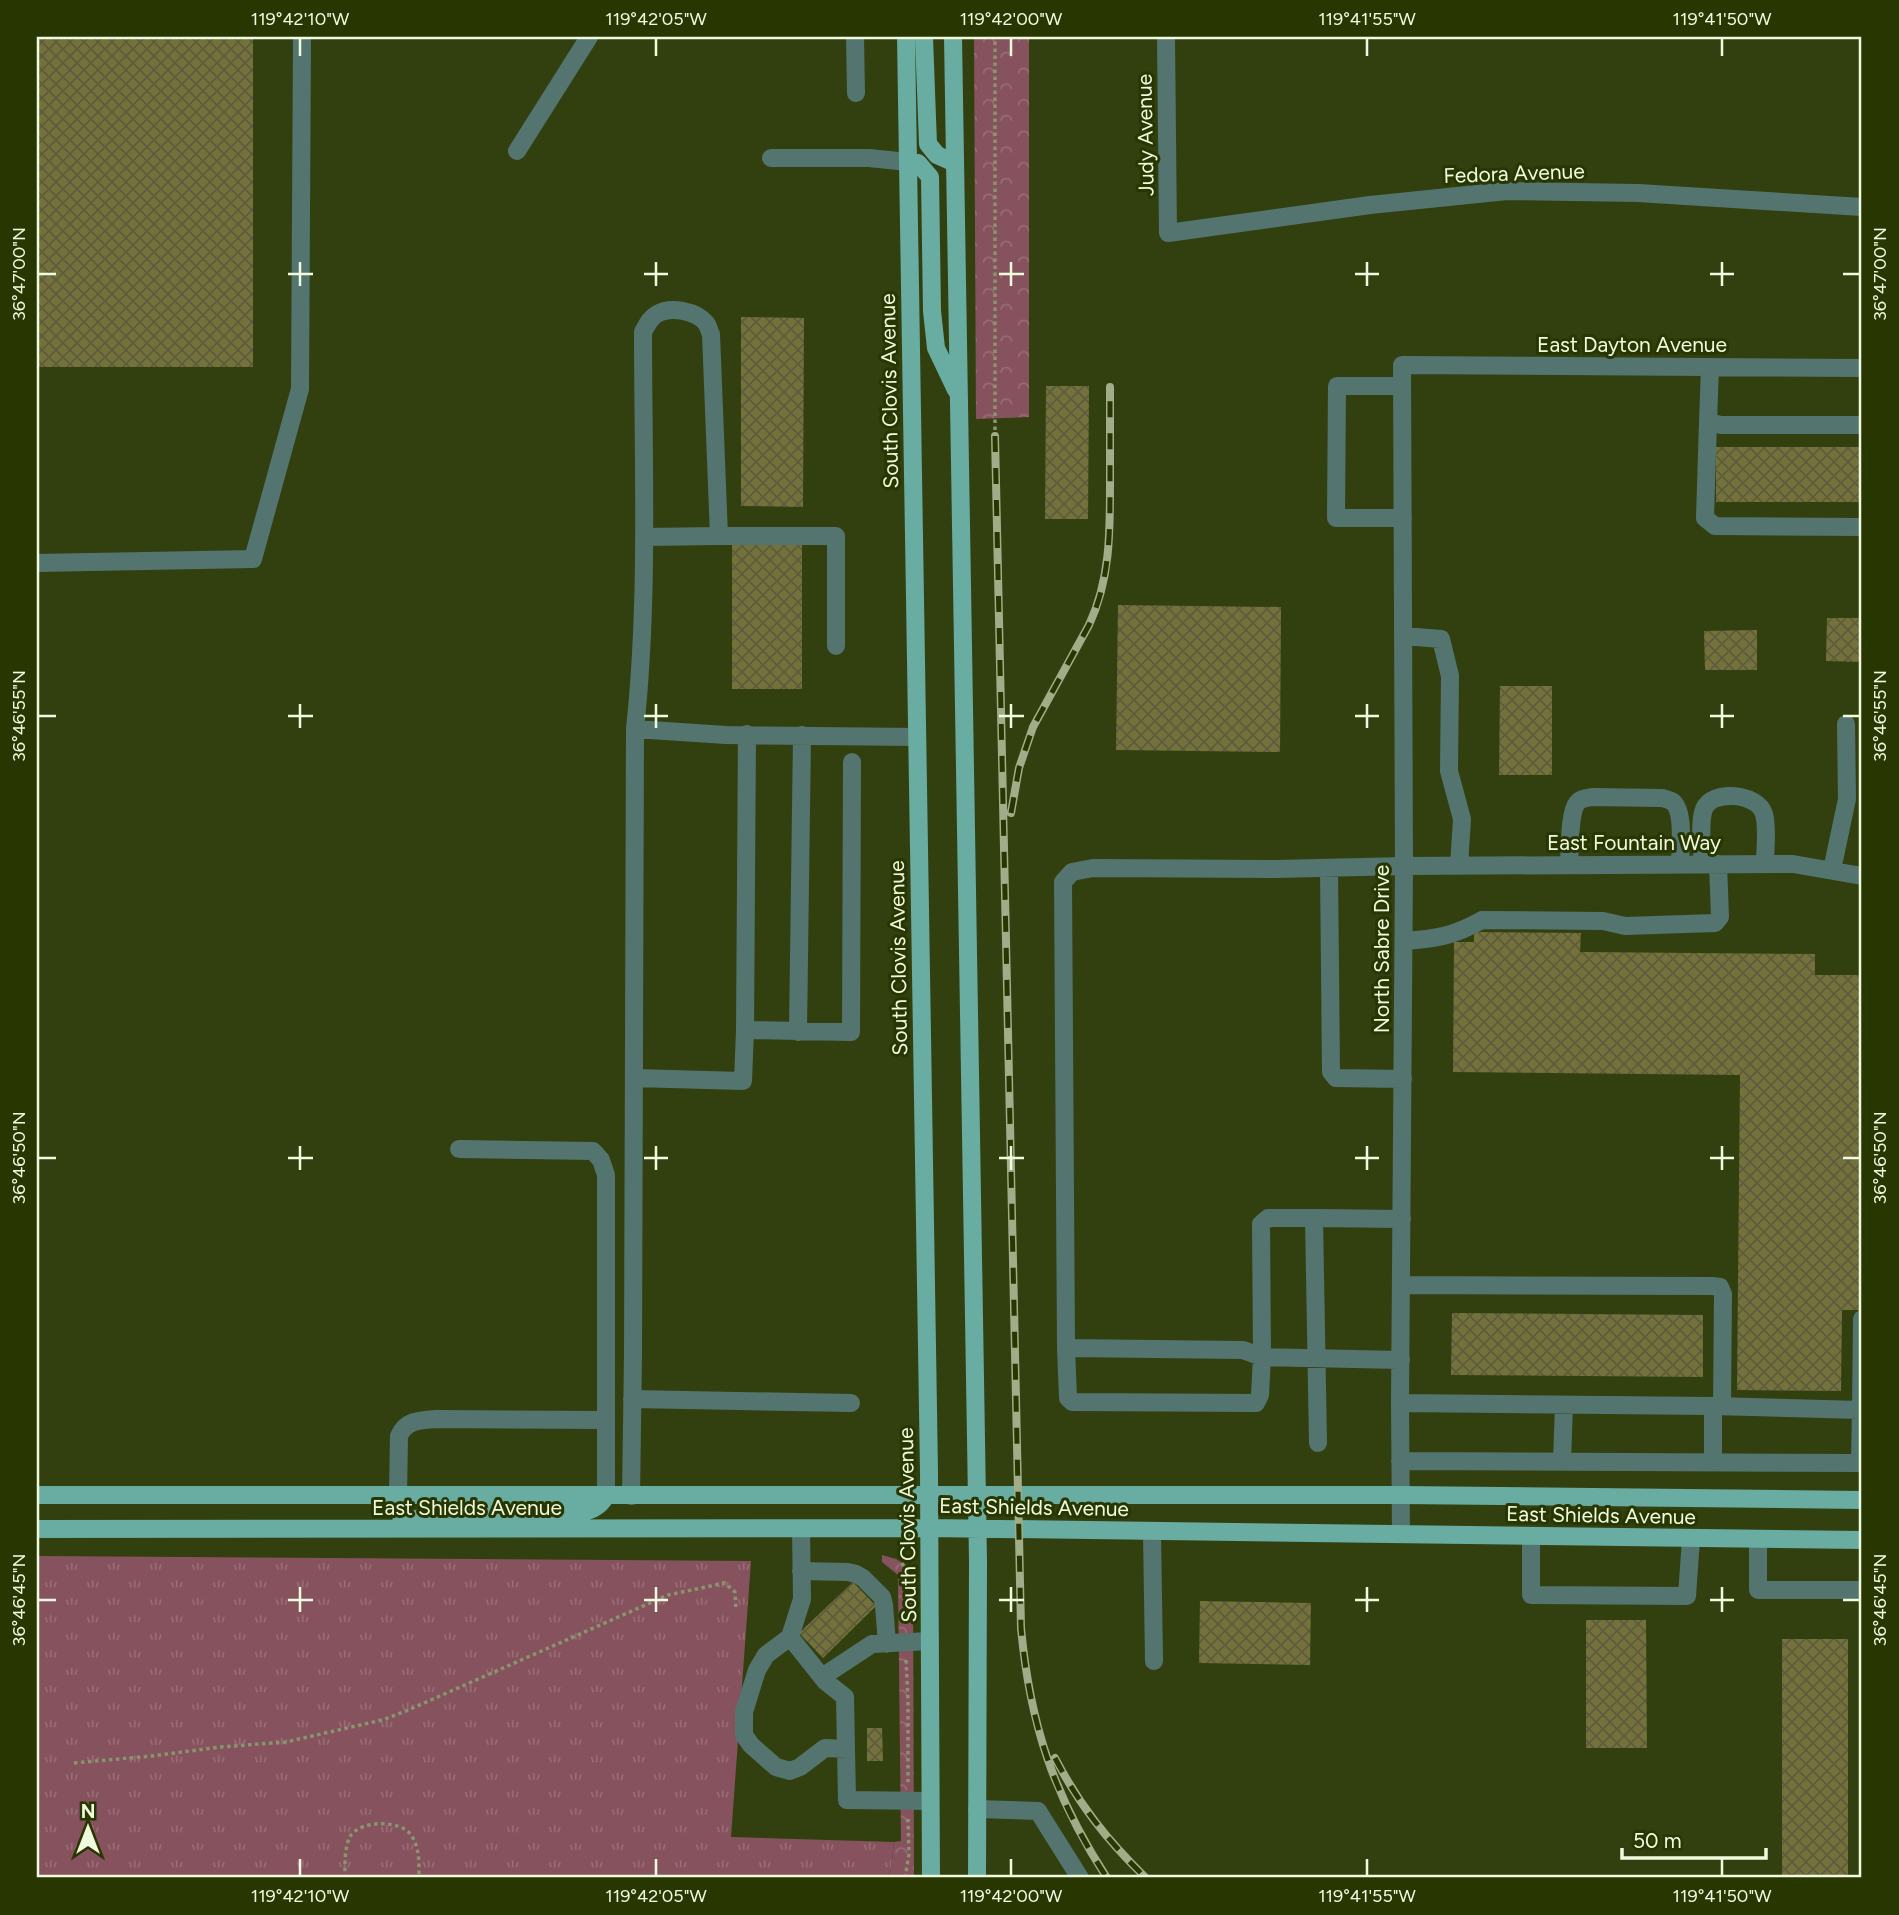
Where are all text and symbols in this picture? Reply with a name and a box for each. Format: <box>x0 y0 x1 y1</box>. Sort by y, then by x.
text: 119°42'10"W <box>251 8 350 30</box>
text: 119°42'05"W <box>605 8 707 30</box>
text: 119°42'00"W <box>960 8 1063 30</box>
text: 119°41'55"W <box>1318 8 1417 30</box>
text: 119°41'50"W <box>1673 8 1772 30</box>
street label: Judy Avenue <box>1131 74 1159 196</box>
street label: Fedora Avenue <box>1443 158 1585 188</box>
text: 36°47'00"N <box>8 227 30 321</box>
text: 36°47'00"N <box>1869 227 1891 321</box>
street label: South Clovis Avenue <box>875 293 903 489</box>
street label: East Dayton Avenue <box>1537 332 1727 357</box>
text: 36°46'55"N <box>8 670 30 762</box>
text: 36°46'55"N <box>1869 670 1891 762</box>
street label: East Fountain Way <box>1547 830 1721 855</box>
street label: South Clovis Avenue <box>884 860 912 1056</box>
street label: North Sabre Drive <box>1369 865 1394 1033</box>
text: 36°46'50"N <box>8 1111 30 1205</box>
text: 36°46'50"N <box>1869 1111 1891 1205</box>
street label: South Clovis Avenue <box>893 1427 921 1623</box>
street label: East Shields Avenue <box>939 1493 1129 1521</box>
street label: East Shields Avenue <box>372 1495 562 1520</box>
street label: East Shields Avenue <box>1506 1501 1696 1529</box>
text: 36°46'45"N <box>8 1554 30 1646</box>
text: 36°46'45"N <box>1869 1554 1891 1646</box>
north arrow <box>52 1792 122 1862</box>
text: N <box>81 1800 95 1823</box>
scale bar <box>1622 1817 1766 1861</box>
text: 50 m <box>1633 1828 1682 1853</box>
text: 119°42'10"W <box>251 1885 350 1907</box>
text: 119°42'05"W <box>605 1885 707 1907</box>
text: 119°42'00"W <box>960 1885 1063 1907</box>
text: 119°41'55"W <box>1318 1885 1417 1907</box>
text: 119°41'50"W <box>1673 1885 1772 1907</box>

